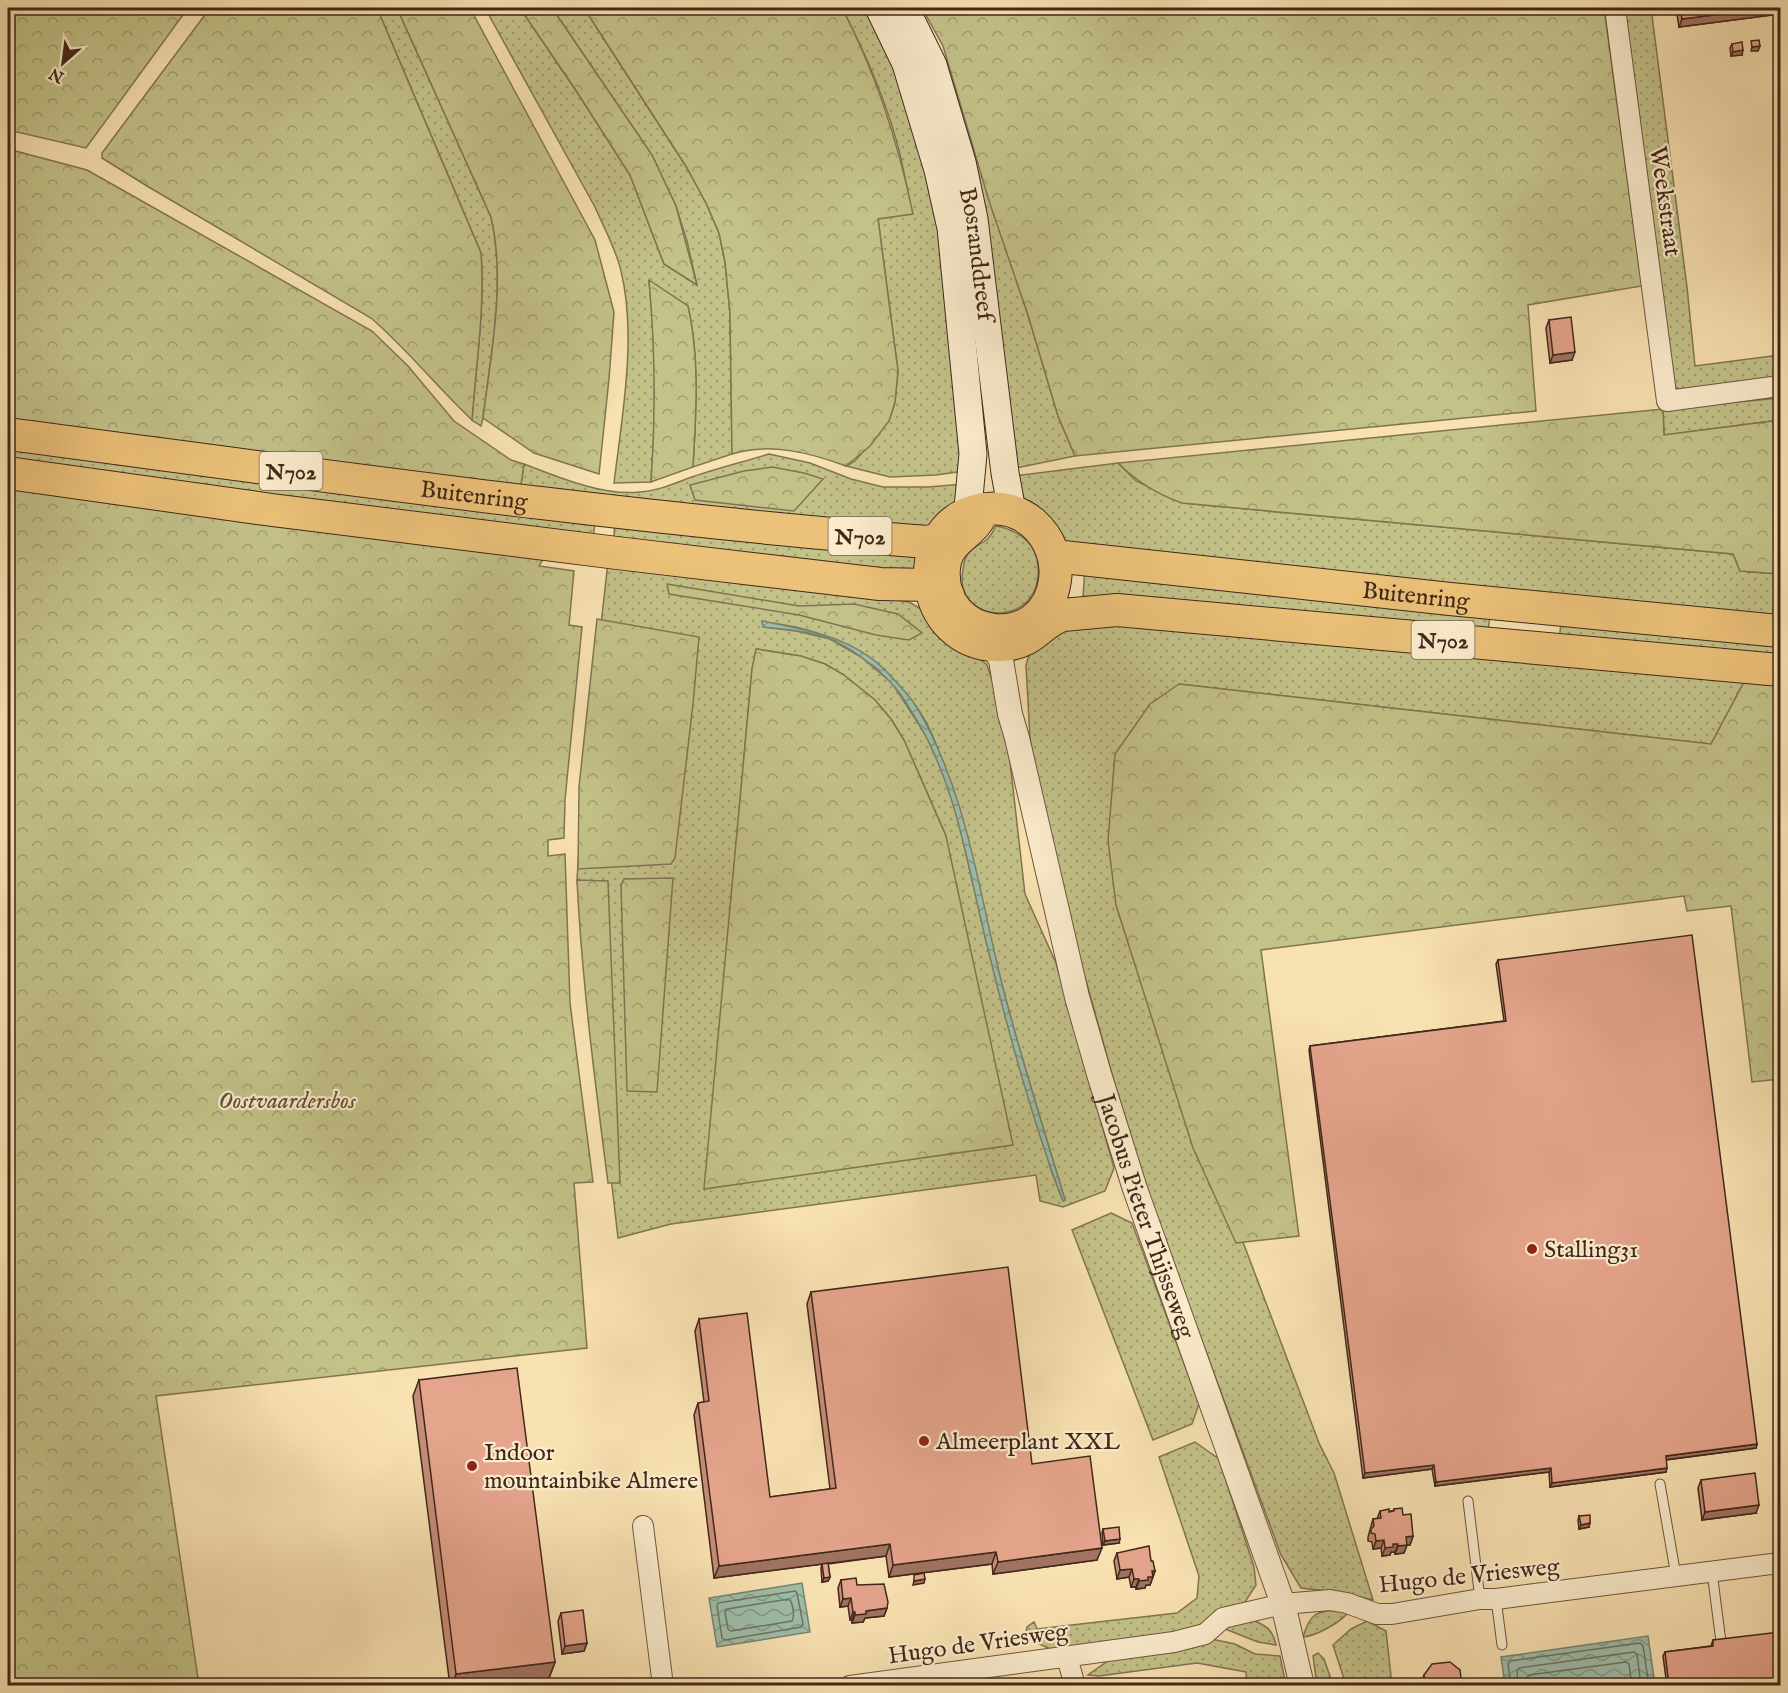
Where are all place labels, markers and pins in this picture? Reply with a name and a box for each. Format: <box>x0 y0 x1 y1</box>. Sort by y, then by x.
place label: Stalling31 <box>1544 1235 1638 1266</box>
marker: Stalling31 <box>1525 1242 1539 1256</box>
place label: Almeerplant XXL <box>935 1427 1121 1458</box>
marker: Almeerplant XXL <box>917 1434 931 1448</box>
place label: Indoor mountainbike Almere <box>484 1438 698 1497</box>
marker: Indoor mountainbike Almere <box>465 1459 479 1473</box>

